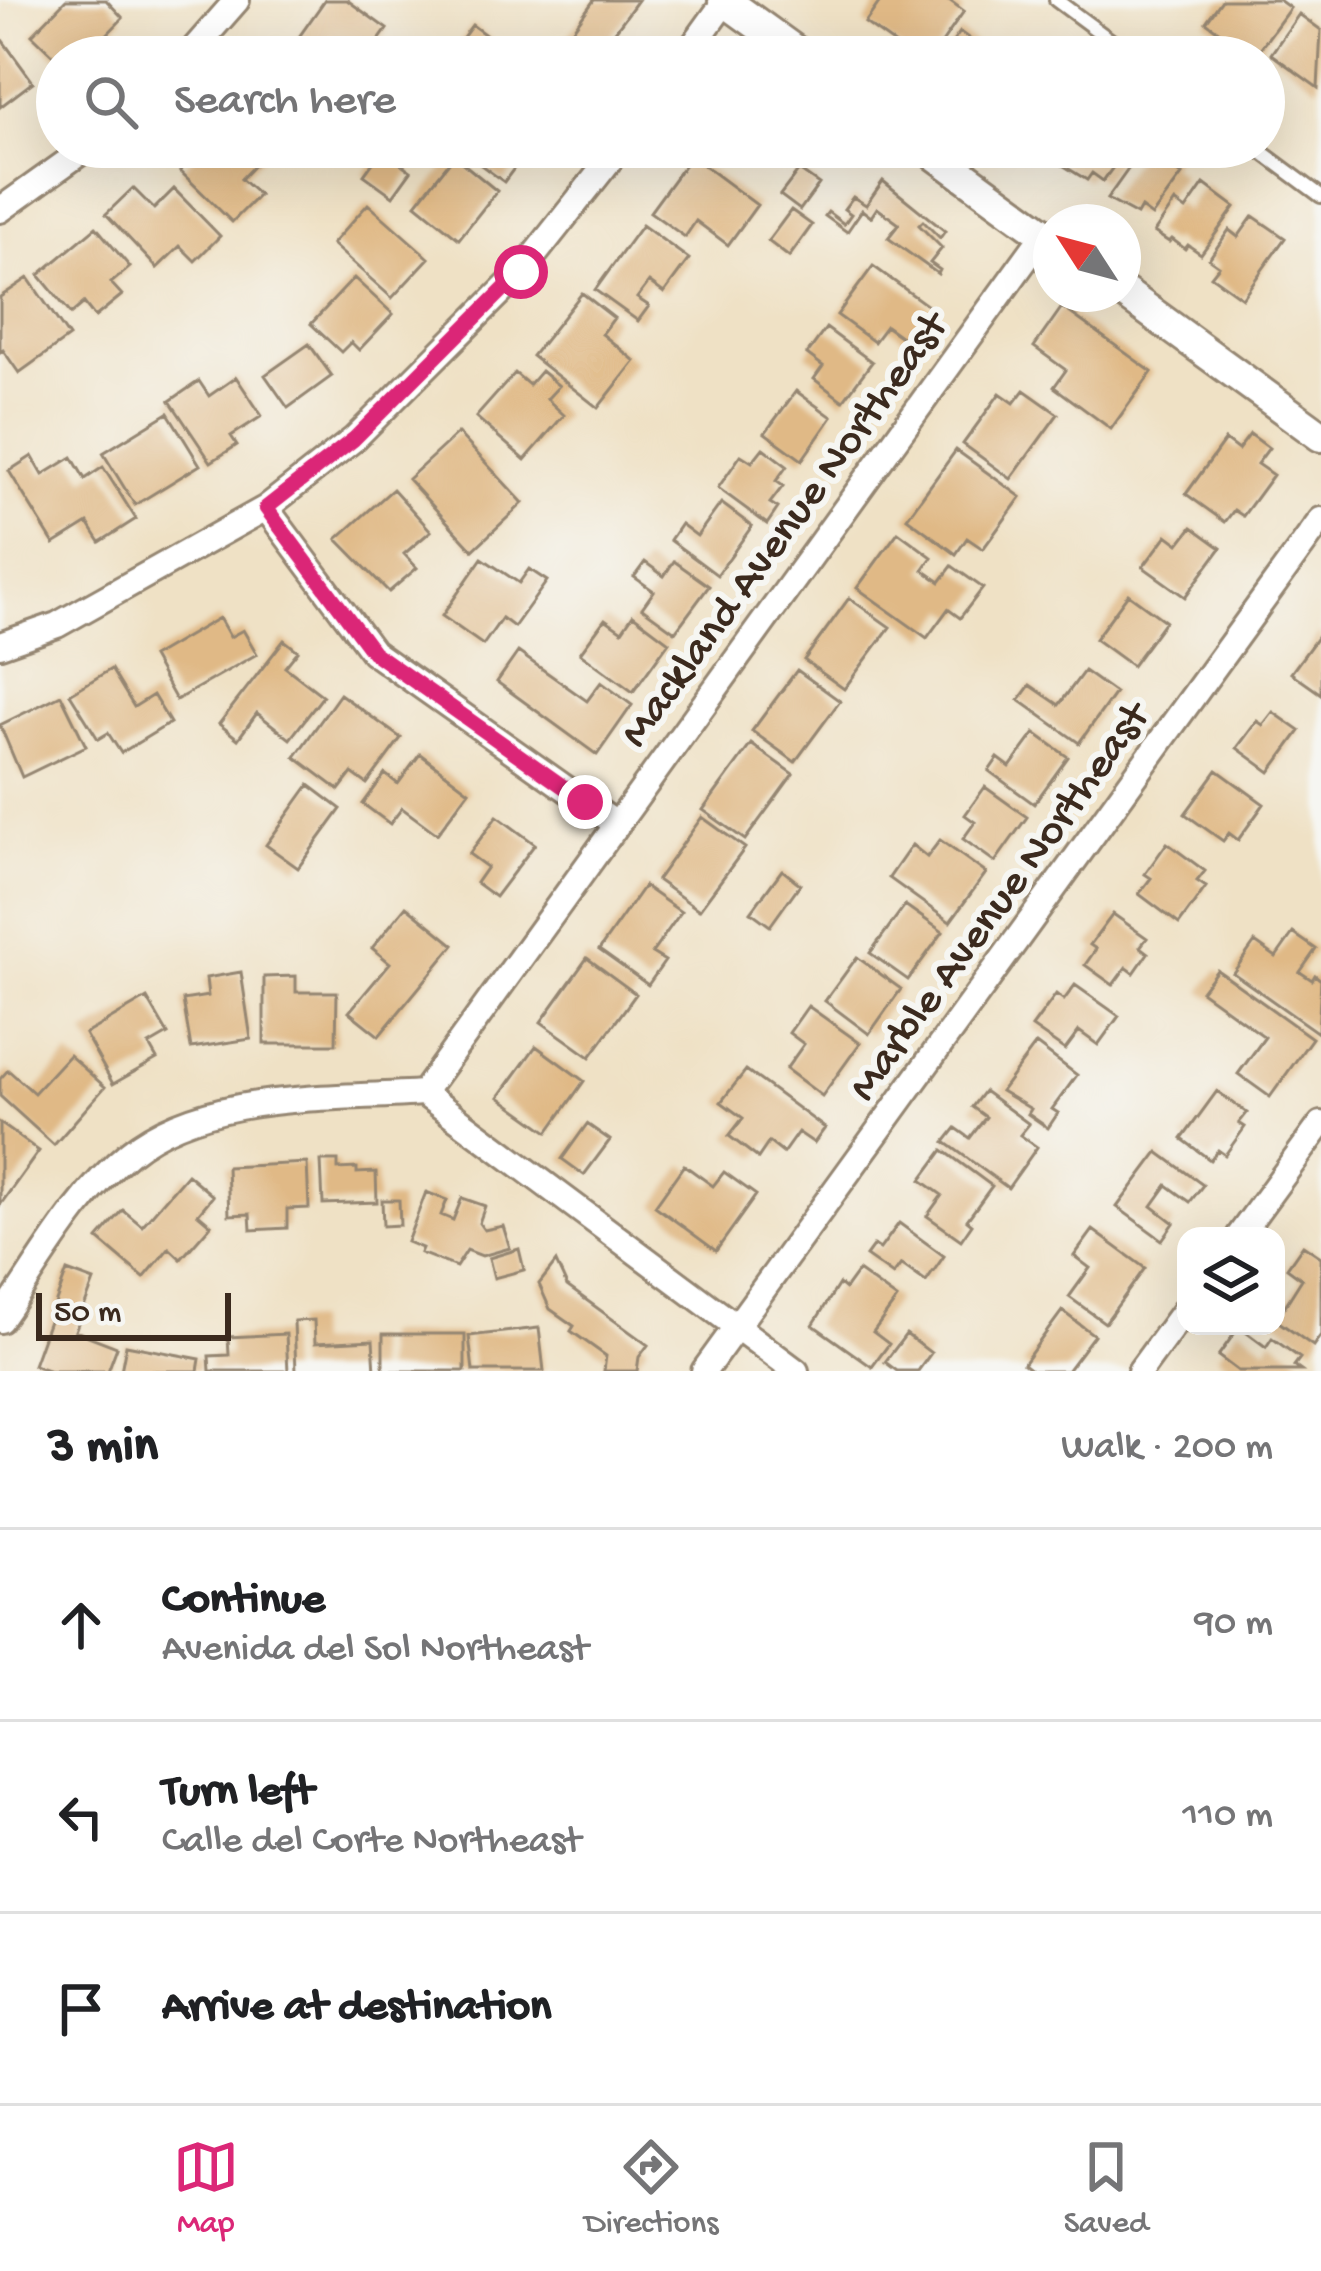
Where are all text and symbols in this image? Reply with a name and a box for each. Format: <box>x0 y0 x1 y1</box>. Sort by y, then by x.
search box <box>36 36 1285 168</box>
icon: search <box>78 69 144 135</box>
text: Search here <box>174 76 396 129</box>
north arrow <box>1033 204 1141 312</box>
route start <box>494 245 548 299</box>
street label: Mackland Avenue Northeast <box>610 300 964 759</box>
street label: Marble Avenue Northeast <box>839 691 1166 1113</box>
route end <box>558 775 612 829</box>
map controls <box>1177 1227 1285 1335</box>
button: layers <box>1177 1227 1285 1335</box>
scale bar <box>36 1287 231 1340</box>
text: 50 m <box>54 1295 121 1333</box>
text: 3 min <box>48 1419 158 1479</box>
text: Walk · 200 m <box>1061 1426 1273 1472</box>
text: Continue <box>162 1575 325 1628</box>
icon: ahead <box>48 1592 114 1658</box>
text: 90 m <box>1194 1602 1273 1648</box>
text: Avenida del Sol Northeast <box>162 1628 588 1674</box>
text: Turn left <box>162 1767 314 1820</box>
icon: left <box>48 1784 114 1850</box>
text: 110 m <box>1182 1794 1273 1840</box>
text: Calle del Corte Northeast <box>162 1820 581 1866</box>
icon: arrive <box>48 1976 114 2042</box>
text: Arrive at destination <box>162 1982 551 2035</box>
tab: Map <box>173 2134 239 2244</box>
tab: Directions <box>584 2134 718 2244</box>
tab: Saved <box>1064 2134 1148 2244</box>

